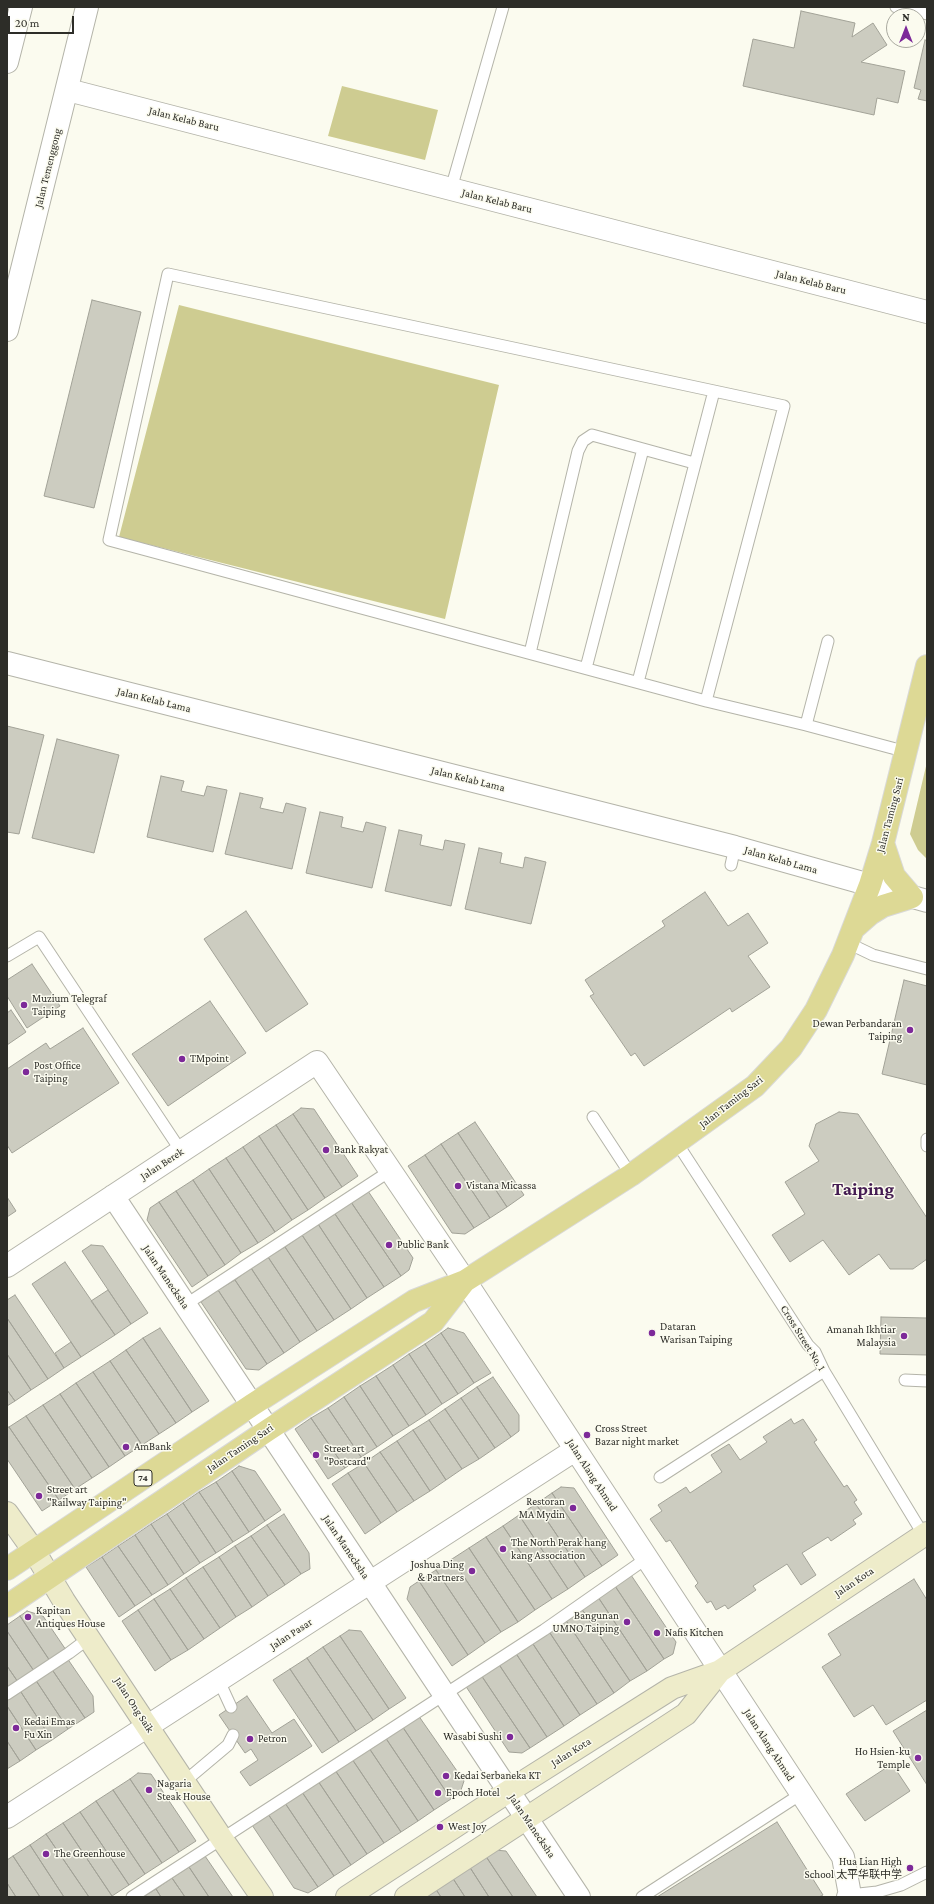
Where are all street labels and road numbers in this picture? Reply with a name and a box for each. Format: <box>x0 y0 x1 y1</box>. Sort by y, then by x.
street label: Jalan Kelab Baru <box>148 104 220 134</box>
street label: Jalan Temenggong <box>32 127 64 209</box>
street label: Jalan Kelab Baru <box>461 186 533 216</box>
street label: Jalan Kelab Baru <box>775 267 847 297</box>
street label: Jalan Kelab Lama <box>116 684 192 716</box>
street label: Jalan Kelab Lama <box>430 763 506 795</box>
street label: Jalan Taming Sari <box>874 776 906 854</box>
street label: Jalan Kelab Lama <box>743 843 819 877</box>
street label: Jalan Taming Sari <box>697 1073 765 1131</box>
street label: Jalan Berek <box>138 1145 186 1183</box>
street label: Jalan Manecksha <box>140 1243 192 1311</box>
street label: Cross Street No. 1 <box>778 1303 828 1373</box>
street label: Jalan Taming Sari <box>204 1421 276 1475</box>
street label: Jalan Alang Ahmad <box>564 1436 620 1514</box>
road number: 74 <box>134 1470 152 1486</box>
street label: Jalan Manecksha <box>320 1513 372 1581</box>
street label: Jalan Kota <box>832 1564 876 1600</box>
street label: Jalan Pasar <box>267 1615 315 1653</box>
street label: Jalan Ong Saik <box>111 1675 157 1735</box>
street label: Jalan Alang Ahmad <box>741 1706 797 1784</box>
street label: Jalan Kota <box>549 1735 593 1769</box>
street label: Jalan Manecksha <box>506 1792 558 1860</box>

